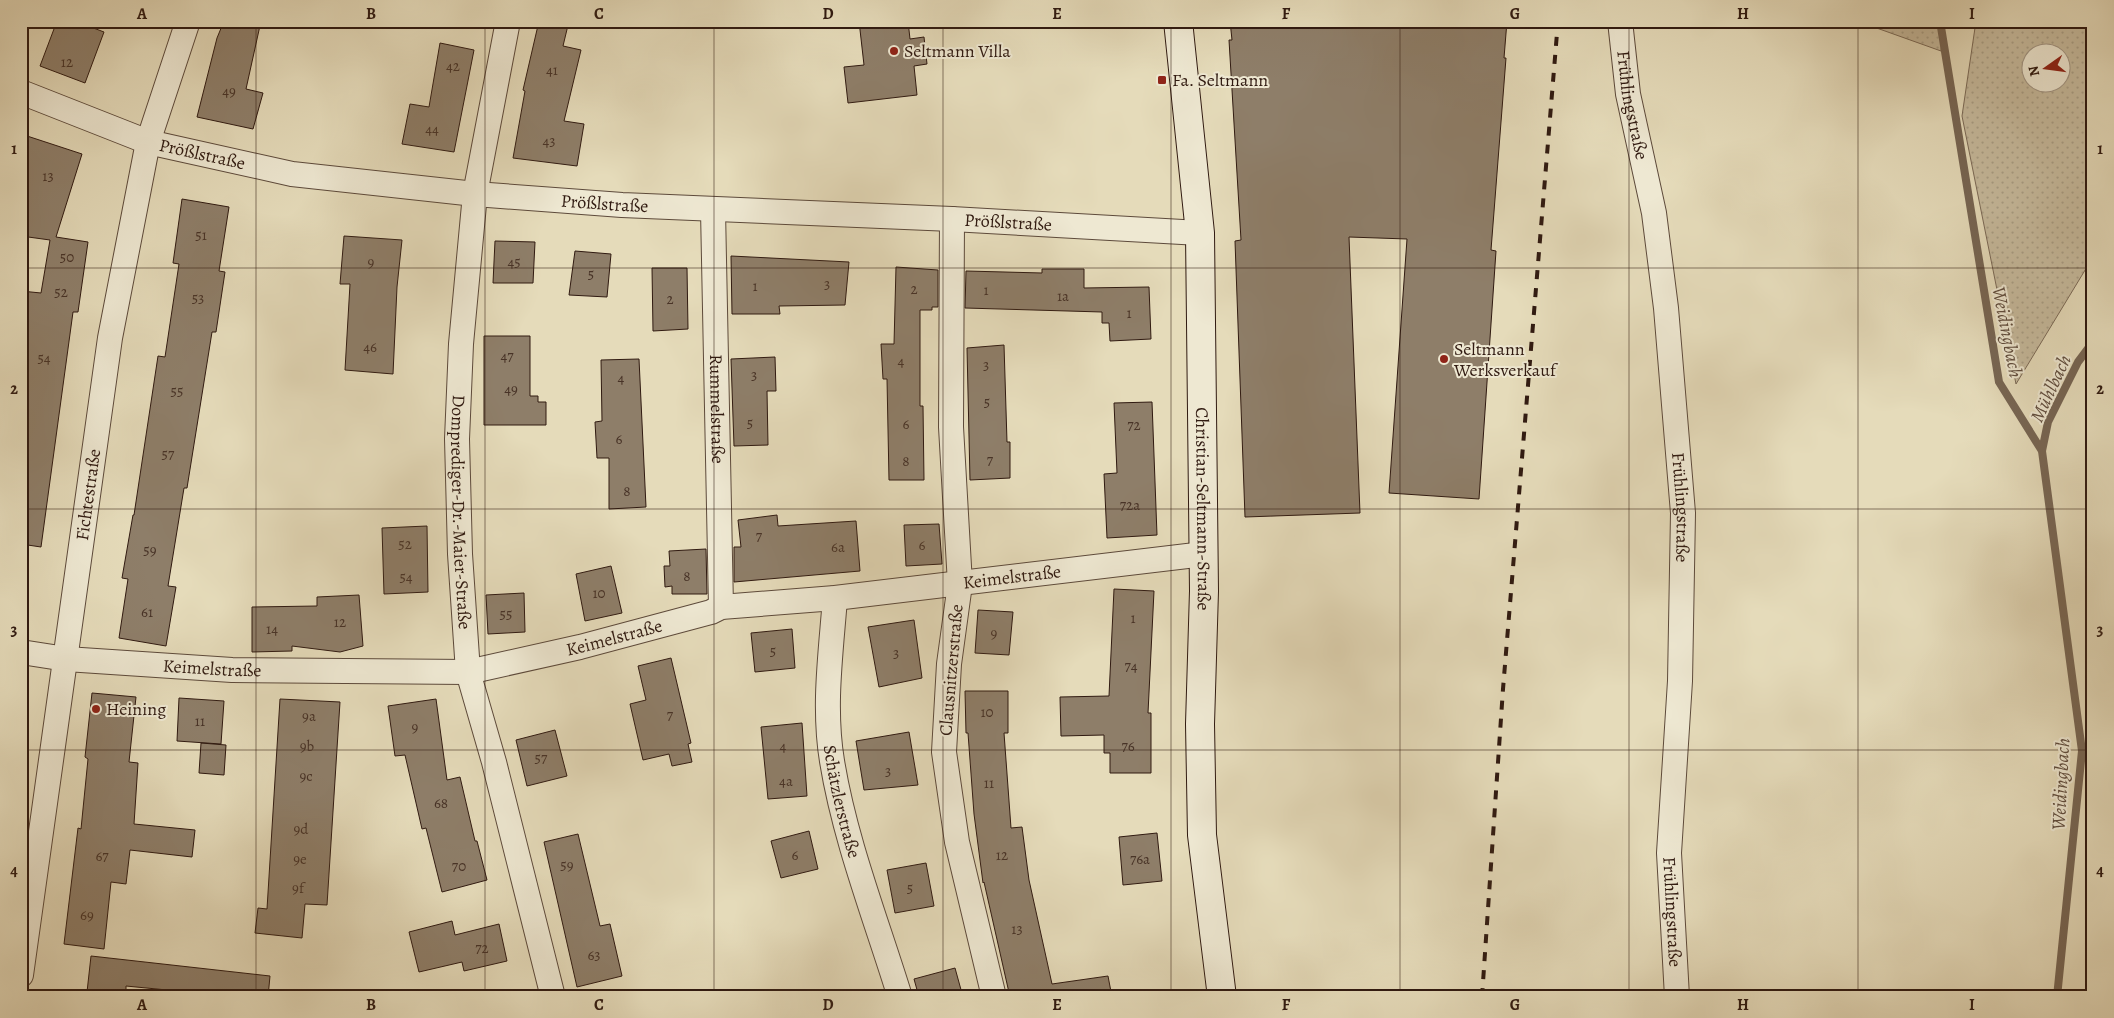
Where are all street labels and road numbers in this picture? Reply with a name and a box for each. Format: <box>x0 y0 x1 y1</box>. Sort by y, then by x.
street label: Frühlingstraße <box>1611 49 1654 162</box>
street label: Prößlstraße <box>157 133 248 175</box>
street label: Prößlstraße <box>560 188 649 218</box>
street label: Prößlstraße <box>964 208 1052 237</box>
street label: Rummelstraße <box>704 354 730 464</box>
street label: Domprediger-Dr.-Maier-Straße <box>445 394 477 630</box>
street label: Christian-Seltmann-Straße <box>1190 407 1216 611</box>
street label: Fichtestraße <box>70 447 106 542</box>
street label: Frühlingstraße <box>1666 451 1695 563</box>
street label: Keimelstraße <box>962 559 1062 595</box>
street label: Clausnitzerstraße <box>933 603 969 737</box>
street label: Keimelstraße <box>564 614 665 662</box>
street label: Keimelstraße <box>162 653 261 682</box>
street label: Schätzlerstraße <box>818 743 867 861</box>
street label: Frühlingstraße <box>1657 856 1687 968</box>

